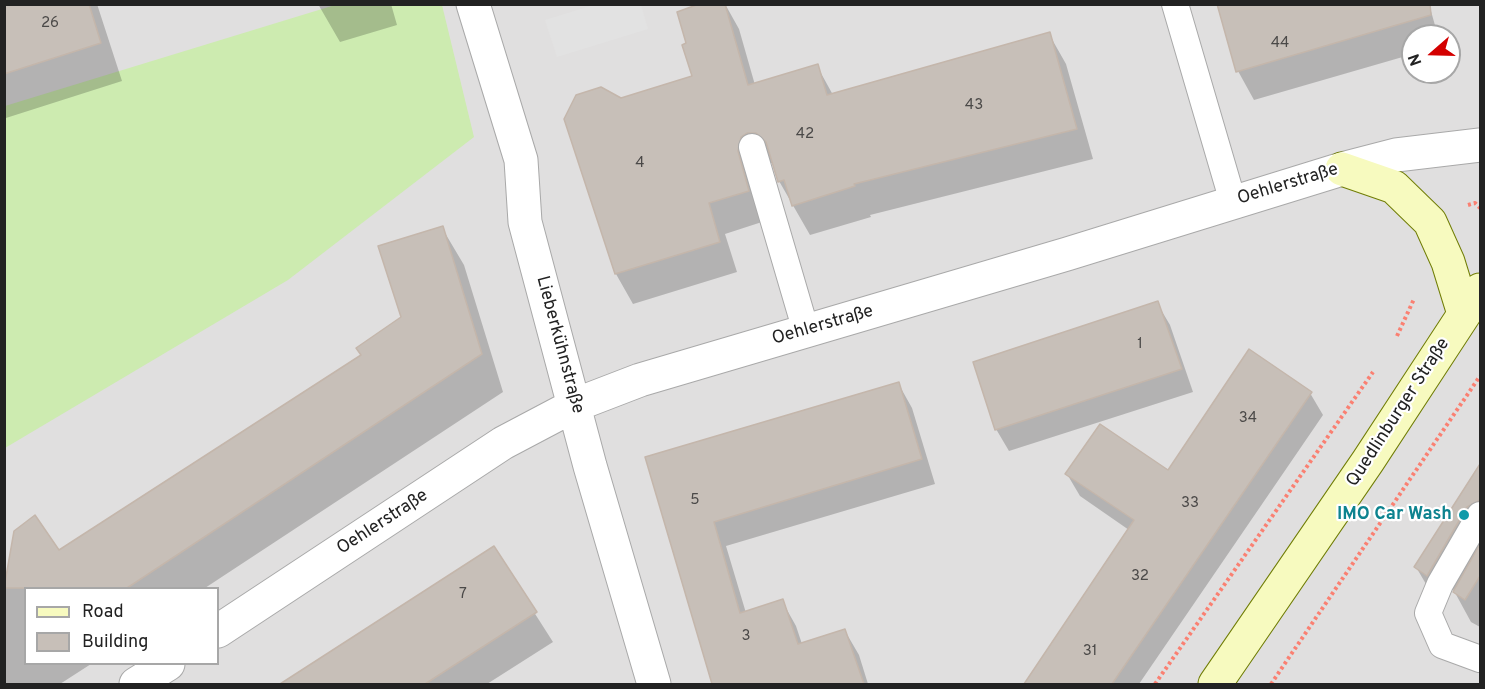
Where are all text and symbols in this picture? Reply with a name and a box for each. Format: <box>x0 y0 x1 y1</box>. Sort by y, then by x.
house number: 26 <box>41 15 59 33</box>
north arrow <box>1401 24 1461 84</box>
house number: 44 <box>1271 35 1289 53</box>
text: N <box>1405 51 1427 68</box>
house number: 43 <box>965 97 983 115</box>
house number: 42 <box>796 126 814 144</box>
house number: 4 <box>635 155 645 173</box>
street label: Oehlerstraße <box>1235 159 1341 211</box>
street label: Lieberkühnstraße <box>530 274 588 416</box>
street label: Oehlerstraße <box>770 301 876 351</box>
street label: Quedlinburger Straße <box>1343 334 1455 492</box>
house number: 1 <box>1137 336 1143 354</box>
house number: 34 <box>1239 410 1257 428</box>
street label: Oehlerstraße <box>333 486 433 560</box>
house number: 5 <box>690 492 700 510</box>
house number: 33 <box>1181 495 1199 513</box>
place label: IMO Car Wash <box>1337 504 1452 526</box>
marker: IMO Car Wash <box>1457 508 1471 522</box>
house number: 32 <box>1131 568 1149 586</box>
house number: 7 <box>459 586 467 604</box>
legend <box>24 587 219 665</box>
text: Road <box>82 601 124 624</box>
house number: 3 <box>741 628 751 646</box>
text: Building <box>82 631 148 654</box>
house number: 31 <box>1083 643 1097 661</box>

